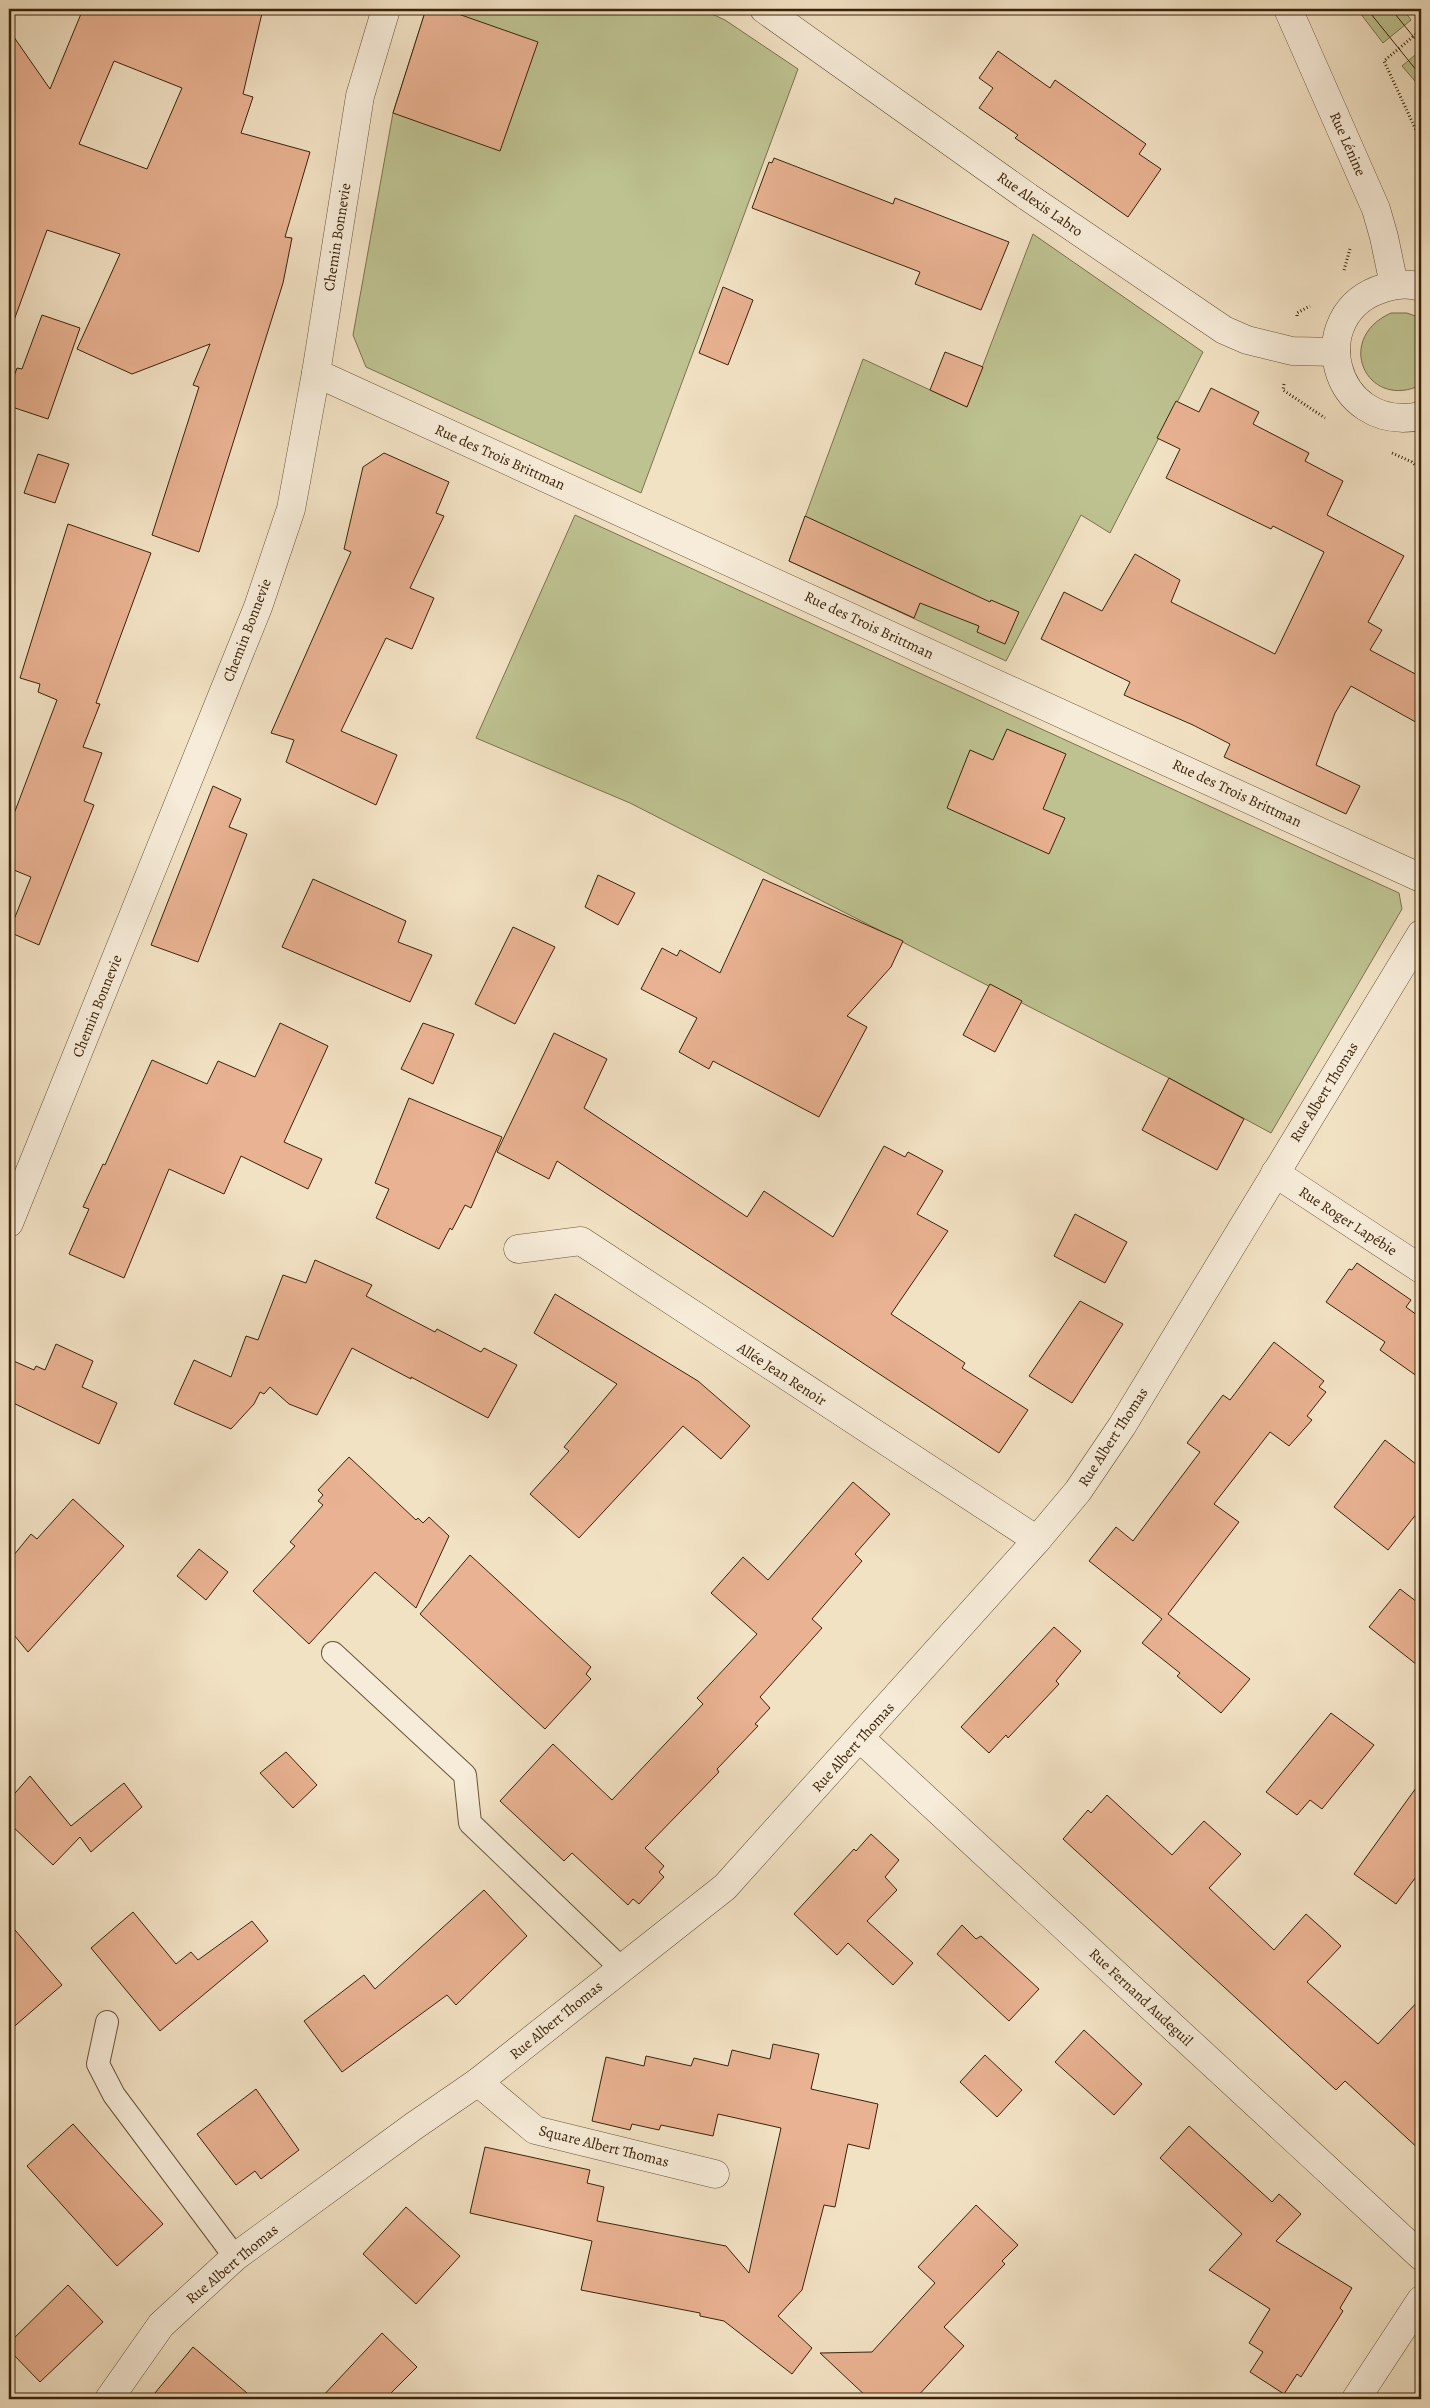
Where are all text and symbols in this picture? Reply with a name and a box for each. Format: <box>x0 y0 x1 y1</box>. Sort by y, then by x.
street label: Rue Lénine <box>1325 109 1371 179</box>
street label: Rue Alexis Labro <box>993 167 1087 241</box>
street label: Chemin Bonnevie <box>319 181 355 292</box>
street label: Rue des Trois Brittman <box>432 419 568 495</box>
street label: Chemin Bonnevie <box>218 575 276 685</box>
street label: Rue des Trois Brittman <box>801 586 937 664</box>
street label: Rue des Trois Brittman <box>1169 754 1305 832</box>
street label: Chemin Bonnevie <box>67 951 127 1060</box>
street label: Rue Albert Thomas <box>1285 1038 1363 1146</box>
street label: Rue Roger Lapébie <box>1295 1182 1401 1260</box>
street label: Allée Jean Renoir <box>733 1337 831 1410</box>
street label: Rue Albert Thomas <box>1073 1384 1153 1490</box>
street label: Rue Albert Thomas <box>807 1698 899 1796</box>
street label: Rue Fernand Audeguil <box>1085 1944 1197 2051</box>
street label: Rue Albert Thomas <box>505 1976 607 2064</box>
street label: Square Albert Thomas <box>537 2120 671 2172</box>
street label: Rue Albert Thomas <box>182 2220 282 2308</box>

